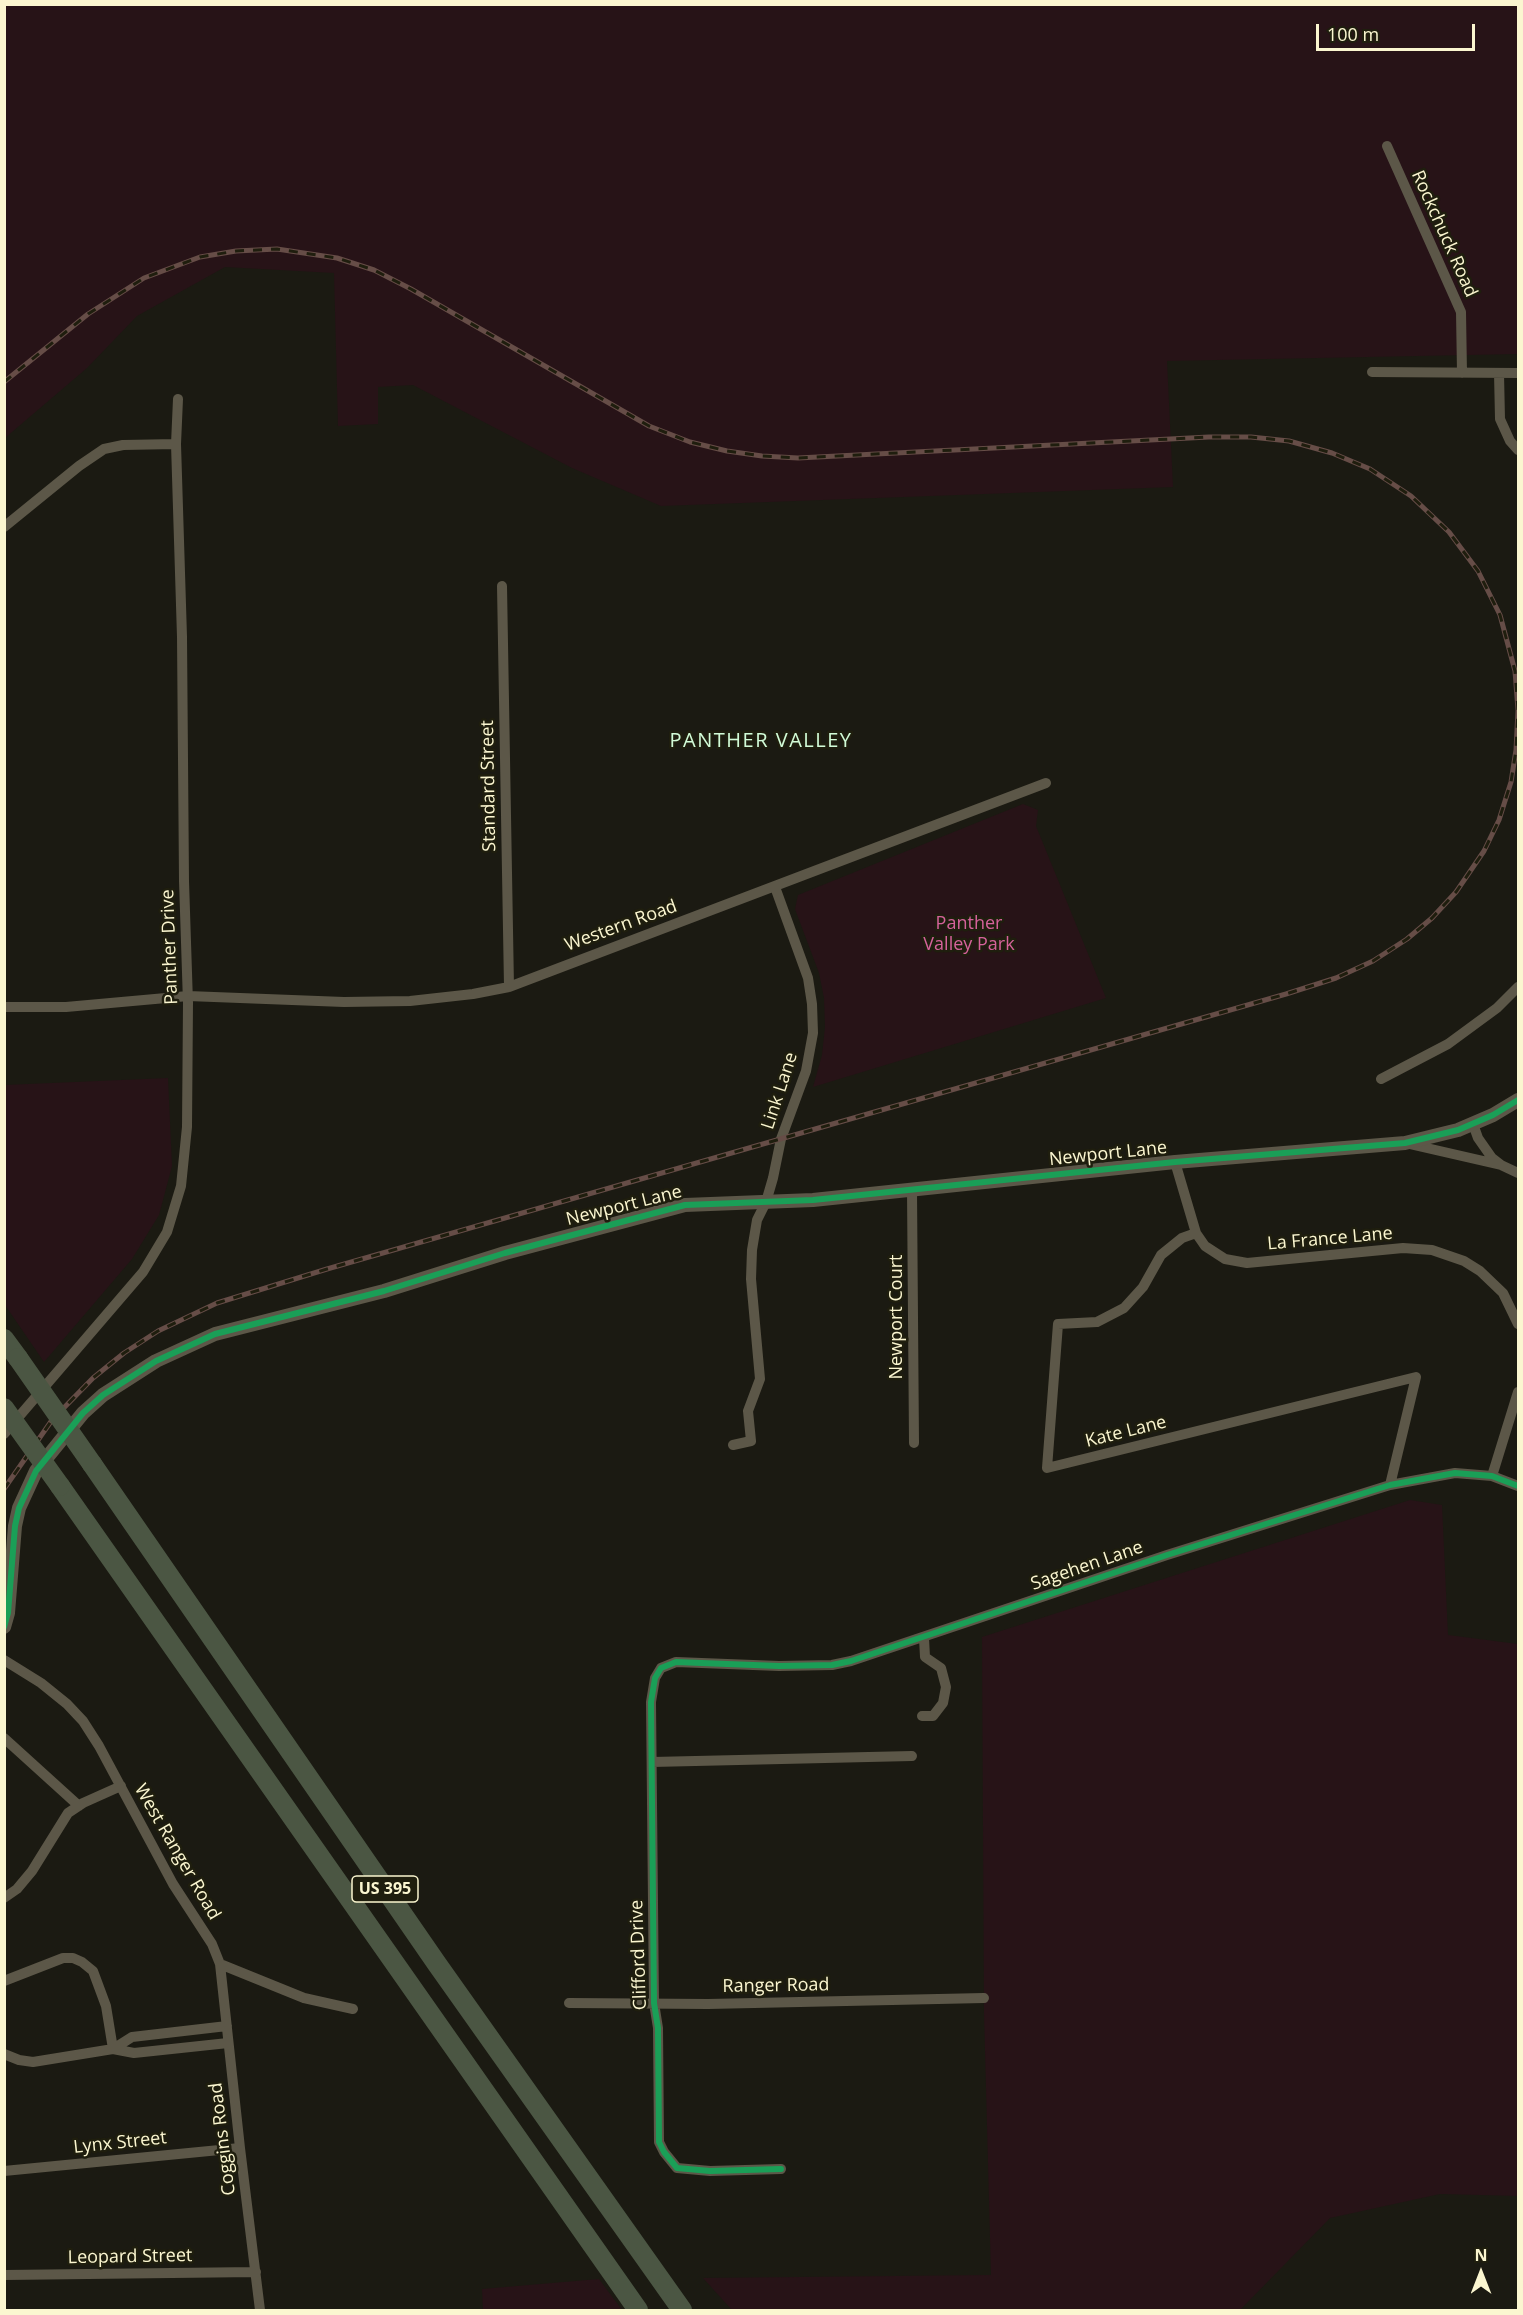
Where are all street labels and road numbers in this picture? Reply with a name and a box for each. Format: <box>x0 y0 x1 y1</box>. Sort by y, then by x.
street label: Rockchuck Road <box>1406 167 1482 301</box>
street label: Standard Street <box>477 720 501 852</box>
street label: Panther Drive <box>157 889 183 1005</box>
street label: Western Road <box>562 896 680 956</box>
street label: Link Lane <box>757 1050 803 1132</box>
street label: Newport Lane <box>1048 1137 1168 1171</box>
street label: Newport Lane <box>564 1181 684 1231</box>
street label: La France Lane <box>1266 1223 1394 1255</box>
street label: Newport Court <box>886 1255 908 1379</box>
street label: Kate Lane <box>1083 1412 1169 1452</box>
street label: Sagehen Lane <box>1028 1537 1146 1595</box>
street label: West Ranger Road <box>129 1780 225 1924</box>
road number: US 395 <box>352 1876 418 1902</box>
street label: Clifford Drive <box>626 1899 652 2011</box>
street label: Ranger Road <box>722 1974 830 1998</box>
street label: Coggins Road <box>205 2081 241 2197</box>
street label: Lynx Street <box>72 2127 168 2159</box>
street label: Leopard Street <box>67 2245 193 2269</box>

